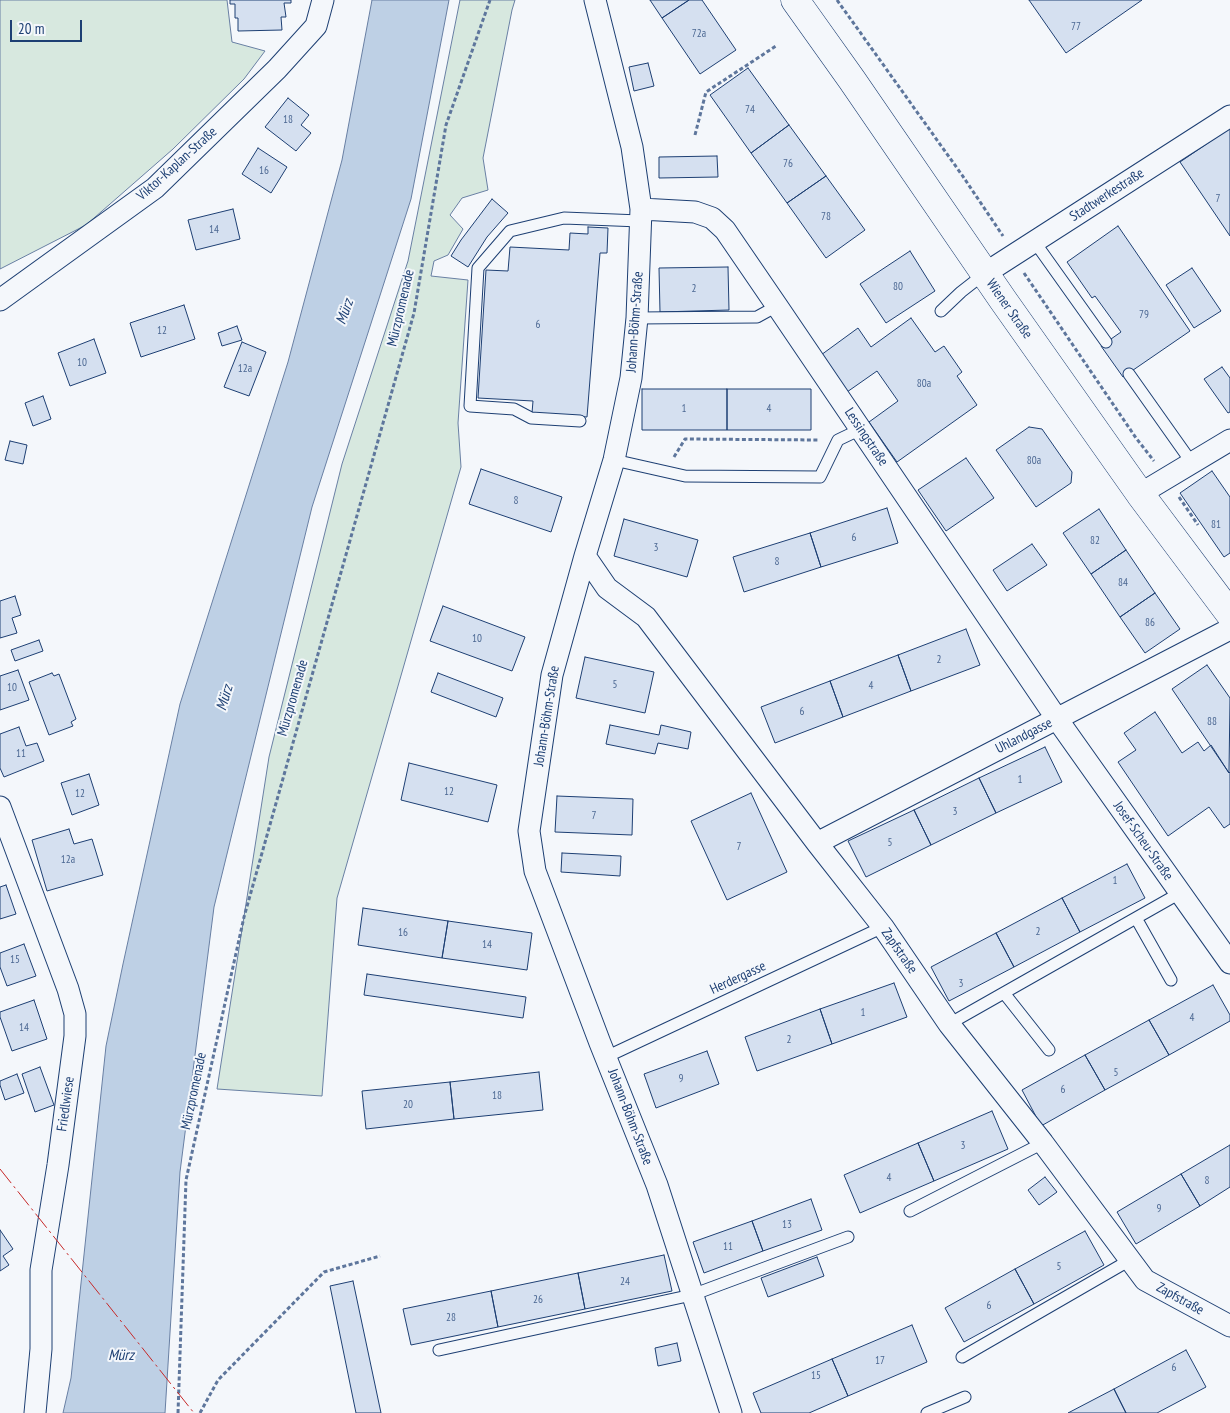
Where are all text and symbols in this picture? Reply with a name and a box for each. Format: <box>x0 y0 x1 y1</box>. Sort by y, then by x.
scale bar <box>12 10 85 42</box>
text: 20 m <box>18 19 44 38</box>
house number: 77 <box>1071 20 1081 34</box>
house number: 72a <box>692 27 706 41</box>
house number: 74 <box>745 103 755 117</box>
house number: 18 <box>283 113 293 127</box>
street label: Viktor-Kaplan-Straße <box>134 124 220 204</box>
house number: 76 <box>783 157 793 171</box>
house number: 16 <box>259 164 269 178</box>
street label: Stadtwerkestraße <box>1067 165 1147 225</box>
house number: 7 <box>1216 192 1220 206</box>
house number: 78 <box>821 210 831 224</box>
house number: 14 <box>209 223 219 237</box>
street label: Mürzpromenade <box>384 268 418 348</box>
street label: Johann-Böhm-Straße <box>623 271 647 373</box>
street label: Wiener Straße <box>982 276 1036 342</box>
house number: 80 <box>893 280 903 294</box>
house number: 2 <box>692 282 696 296</box>
water label: Mürz <box>332 297 358 327</box>
house number: 79 <box>1139 308 1149 322</box>
house number: 6 <box>536 318 540 332</box>
house number: 12 <box>157 324 167 338</box>
house number: 10 <box>77 356 87 370</box>
house number: 12a <box>238 362 252 376</box>
house number: 80a <box>917 377 931 391</box>
house number: 1 <box>682 402 686 416</box>
house number: 4 <box>767 402 771 416</box>
street label: Lessingstraße <box>840 405 892 469</box>
house number: 80a <box>1027 454 1041 468</box>
house number: 8 <box>514 494 518 508</box>
house number: 81 <box>1211 518 1221 532</box>
house number: 6 <box>852 531 856 545</box>
house number: 82 <box>1090 534 1100 548</box>
house number: 3 <box>654 541 658 555</box>
house number: 8 <box>775 555 779 569</box>
house number: 84 <box>1118 576 1128 590</box>
house number: 86 <box>1145 616 1155 630</box>
house number: 10 <box>472 632 482 646</box>
house number: 2 <box>937 653 941 667</box>
street label: Mürzpromenade <box>274 658 312 738</box>
street label: Johann-Böhm-Straße <box>531 665 563 767</box>
house number: 5 <box>613 678 617 692</box>
house number: 4 <box>869 679 873 693</box>
house number: 10 <box>7 681 17 695</box>
water label: Mürz <box>213 683 237 713</box>
house number: 6 <box>800 705 804 719</box>
street label: Uhlandgasse <box>993 715 1055 757</box>
house number: 88 <box>1207 715 1217 729</box>
house number: 11 <box>16 747 26 761</box>
house number: 1 <box>1018 773 1022 787</box>
house number: 12 <box>444 785 454 799</box>
house number: 12 <box>75 787 85 801</box>
street label: Josef-Scheu-Straße <box>1110 798 1176 884</box>
house number: 3 <box>953 805 957 819</box>
house number: 7 <box>592 809 596 823</box>
house number: 5 <box>888 836 892 850</box>
house number: 7 <box>737 840 741 854</box>
house number: 12a <box>61 853 75 867</box>
house number: 1 <box>1113 874 1117 888</box>
street label: Zapfstraße <box>877 925 921 977</box>
house number: 2 <box>1036 925 1040 939</box>
house number: 16 <box>398 926 408 940</box>
house number: 14 <box>482 938 492 952</box>
house number: 15 <box>10 953 20 967</box>
street label: Herdergasse <box>707 958 769 998</box>
house number: 3 <box>959 977 963 991</box>
house number: 1 <box>861 1006 865 1020</box>
house number: 4 <box>1190 1011 1194 1025</box>
house number: 14 <box>19 1021 29 1035</box>
house number: 2 <box>787 1033 791 1047</box>
street label: Mürzpromenade <box>178 1051 210 1131</box>
house number: 5 <box>1114 1066 1118 1080</box>
street label: Johann-Böhm-Straße <box>604 1067 656 1167</box>
house number: 9 <box>679 1072 683 1086</box>
street label: Friedlwiese <box>54 1075 78 1133</box>
house number: 6 <box>1061 1083 1065 1097</box>
house number: 18 <box>492 1089 502 1103</box>
house number: 20 <box>403 1098 413 1112</box>
house number: 3 <box>961 1139 965 1153</box>
house number: 4 <box>887 1171 891 1185</box>
house number: 8 <box>1205 1174 1209 1188</box>
house number: 9 <box>1157 1202 1161 1216</box>
house number: 13 <box>782 1218 792 1232</box>
house number: 11 <box>723 1240 733 1254</box>
house number: 5 <box>1057 1260 1061 1274</box>
house number: 24 <box>620 1275 630 1289</box>
street label: Zapfstraße <box>1153 1279 1207 1319</box>
house number: 26 <box>533 1293 543 1307</box>
house number: 6 <box>987 1299 991 1313</box>
house number: 28 <box>446 1311 456 1325</box>
water label: Mürz <box>108 1347 134 1365</box>
house number: 17 <box>875 1354 885 1368</box>
house number: 6 <box>1172 1361 1176 1375</box>
house number: 15 <box>811 1369 821 1383</box>

